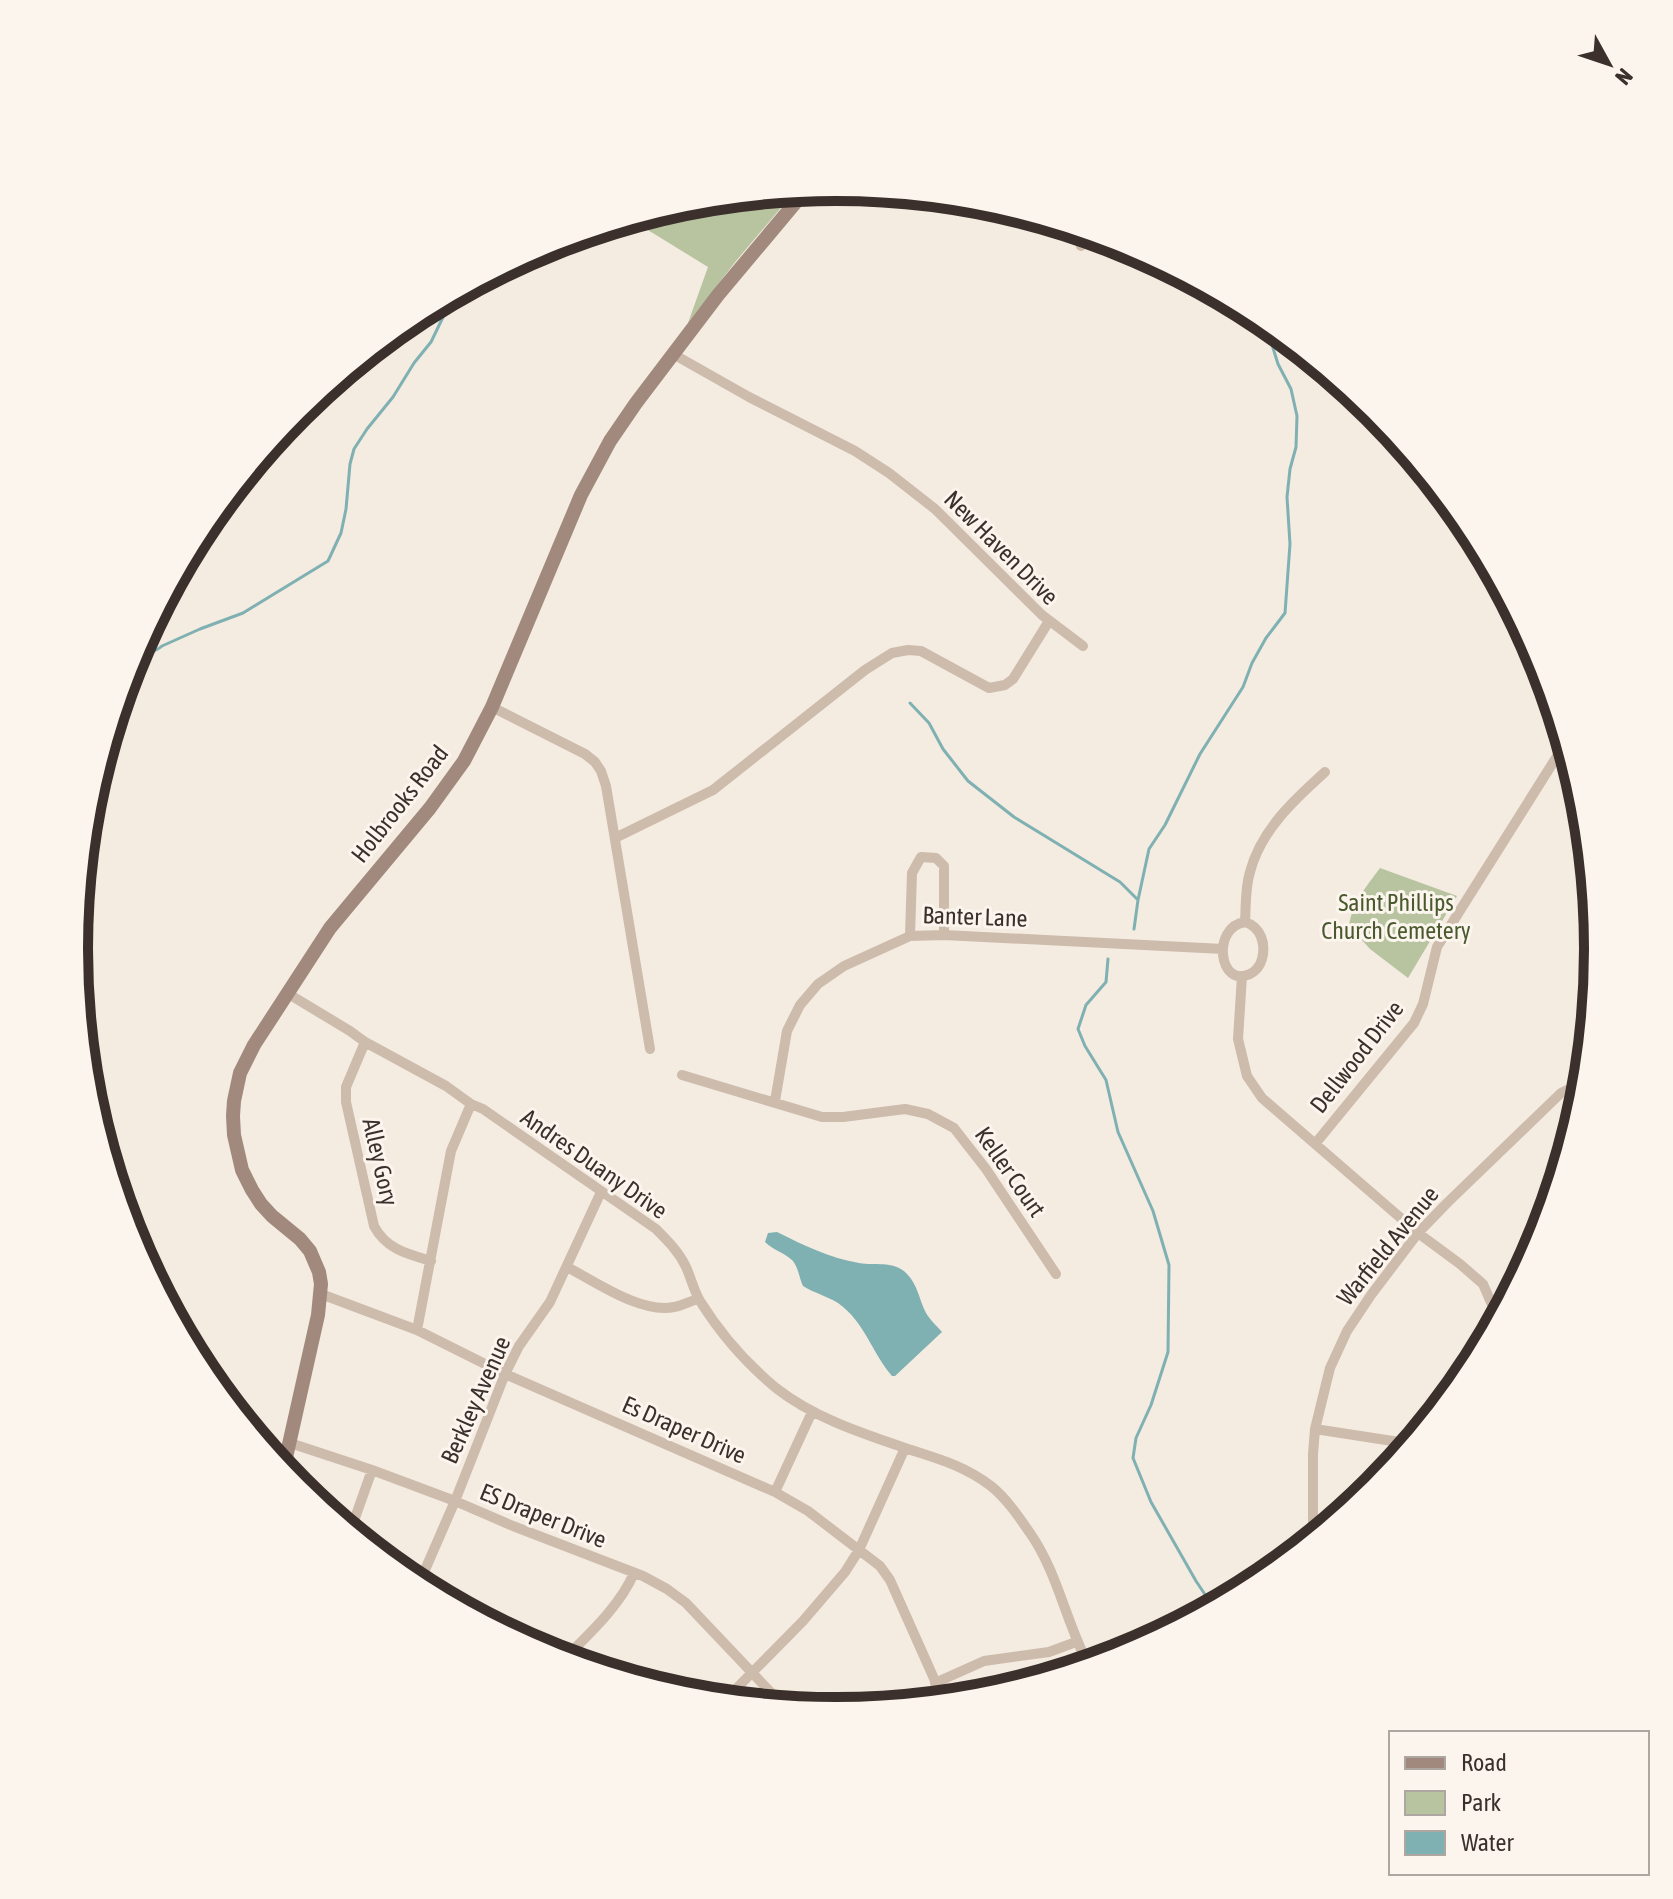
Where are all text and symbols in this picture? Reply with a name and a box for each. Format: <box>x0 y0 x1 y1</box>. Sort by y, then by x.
north arrow <box>1569 24 1649 104</box>
text: N <box>1610 64 1638 90</box>
street label: New Haven Drive <box>939 485 1064 610</box>
street label: Holbrooks Road <box>346 740 454 867</box>
park label: Saint Phillips Church Cemetery <box>1321 889 1471 944</box>
street label: Banter Lane <box>922 901 1028 932</box>
street label: Dellwood Drive <box>1304 995 1409 1118</box>
street label: Andres Duany Drive <box>516 1103 673 1224</box>
street label: Alley Gory <box>357 1115 404 1208</box>
street label: Keller Court <box>970 1122 1051 1222</box>
street label: Warfield Avenue <box>1332 1181 1444 1310</box>
street label: Berkley Avenue <box>435 1332 516 1468</box>
street label: Es Draper Drive <box>618 1390 750 1469</box>
street label: ES Draper Drive <box>476 1478 610 1553</box>
legend <box>1389 1731 1649 1875</box>
text: Road <box>1461 1749 1507 1776</box>
text: Park <box>1461 1789 1502 1816</box>
text: Water <box>1461 1829 1514 1856</box>

